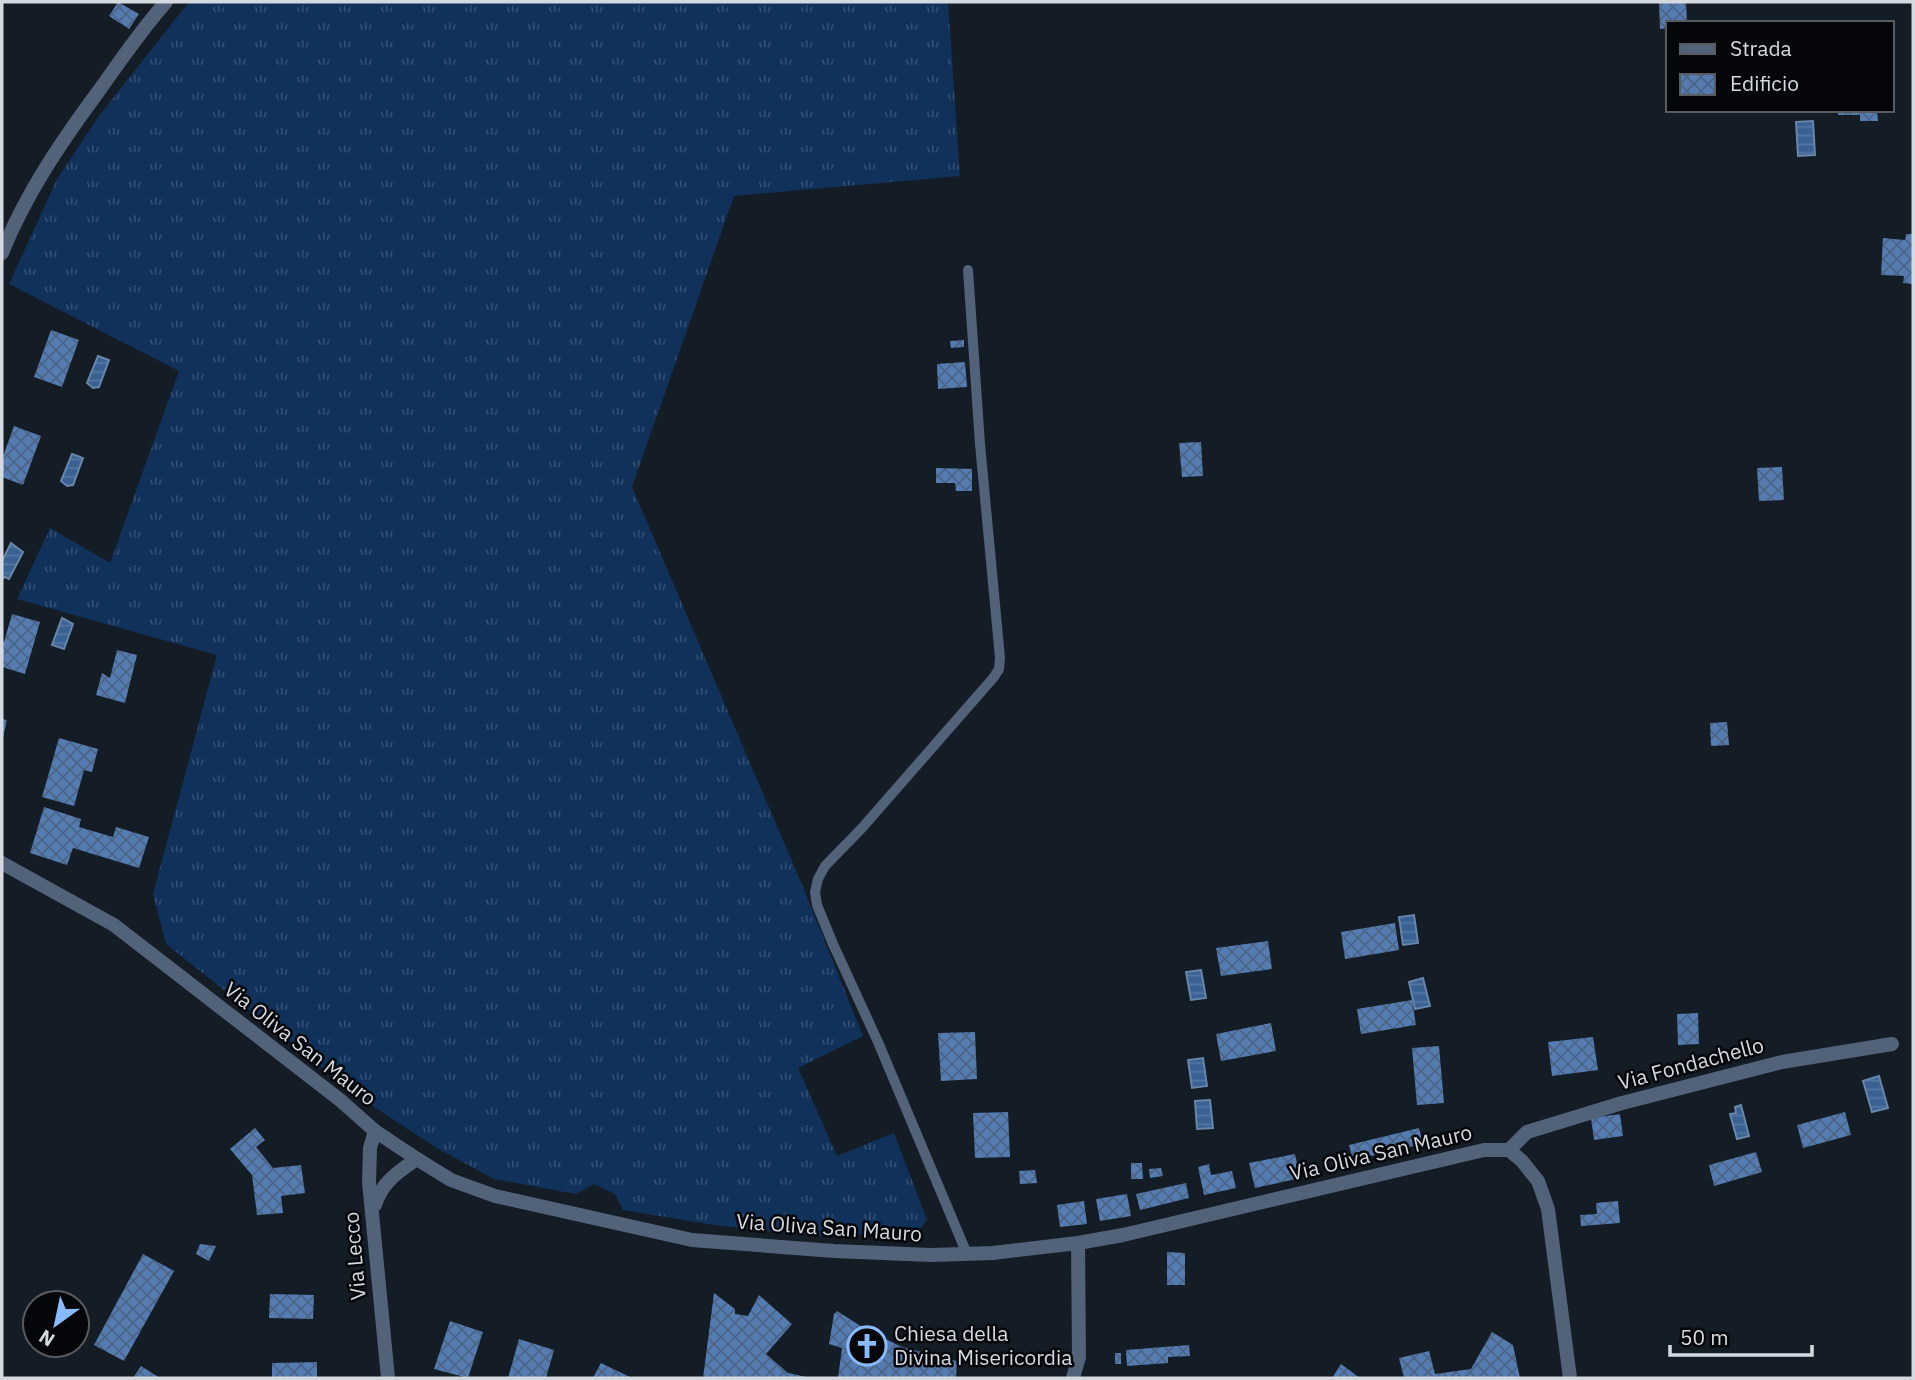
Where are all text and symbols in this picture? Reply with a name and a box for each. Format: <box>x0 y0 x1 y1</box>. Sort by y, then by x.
legend <box>1666 21 1894 112</box>
text: Strada <box>1730 34 1792 62</box>
text: Edificio <box>1730 69 1799 97</box>
street label: Via Oliva San Mauro <box>219 975 383 1112</box>
street label: Via Fondachello <box>1615 1030 1767 1096</box>
street label: Via Oliva San Mauro <box>1287 1117 1475 1187</box>
street label: Via Oliva San Mauro <box>735 1207 923 1247</box>
street label: Via Lecco <box>336 1211 372 1301</box>
north arrow <box>21 1289 91 1359</box>
scale bar <box>1670 1314 1812 1358</box>
place label: Chiesa della Divina Misericordia <box>894 1319 1072 1371</box>
text: 50 m <box>1680 1323 1729 1351</box>
text: N <box>34 1324 59 1352</box>
church icon: Chiesa della Divina Misericordia <box>846 1325 888 1367</box>

